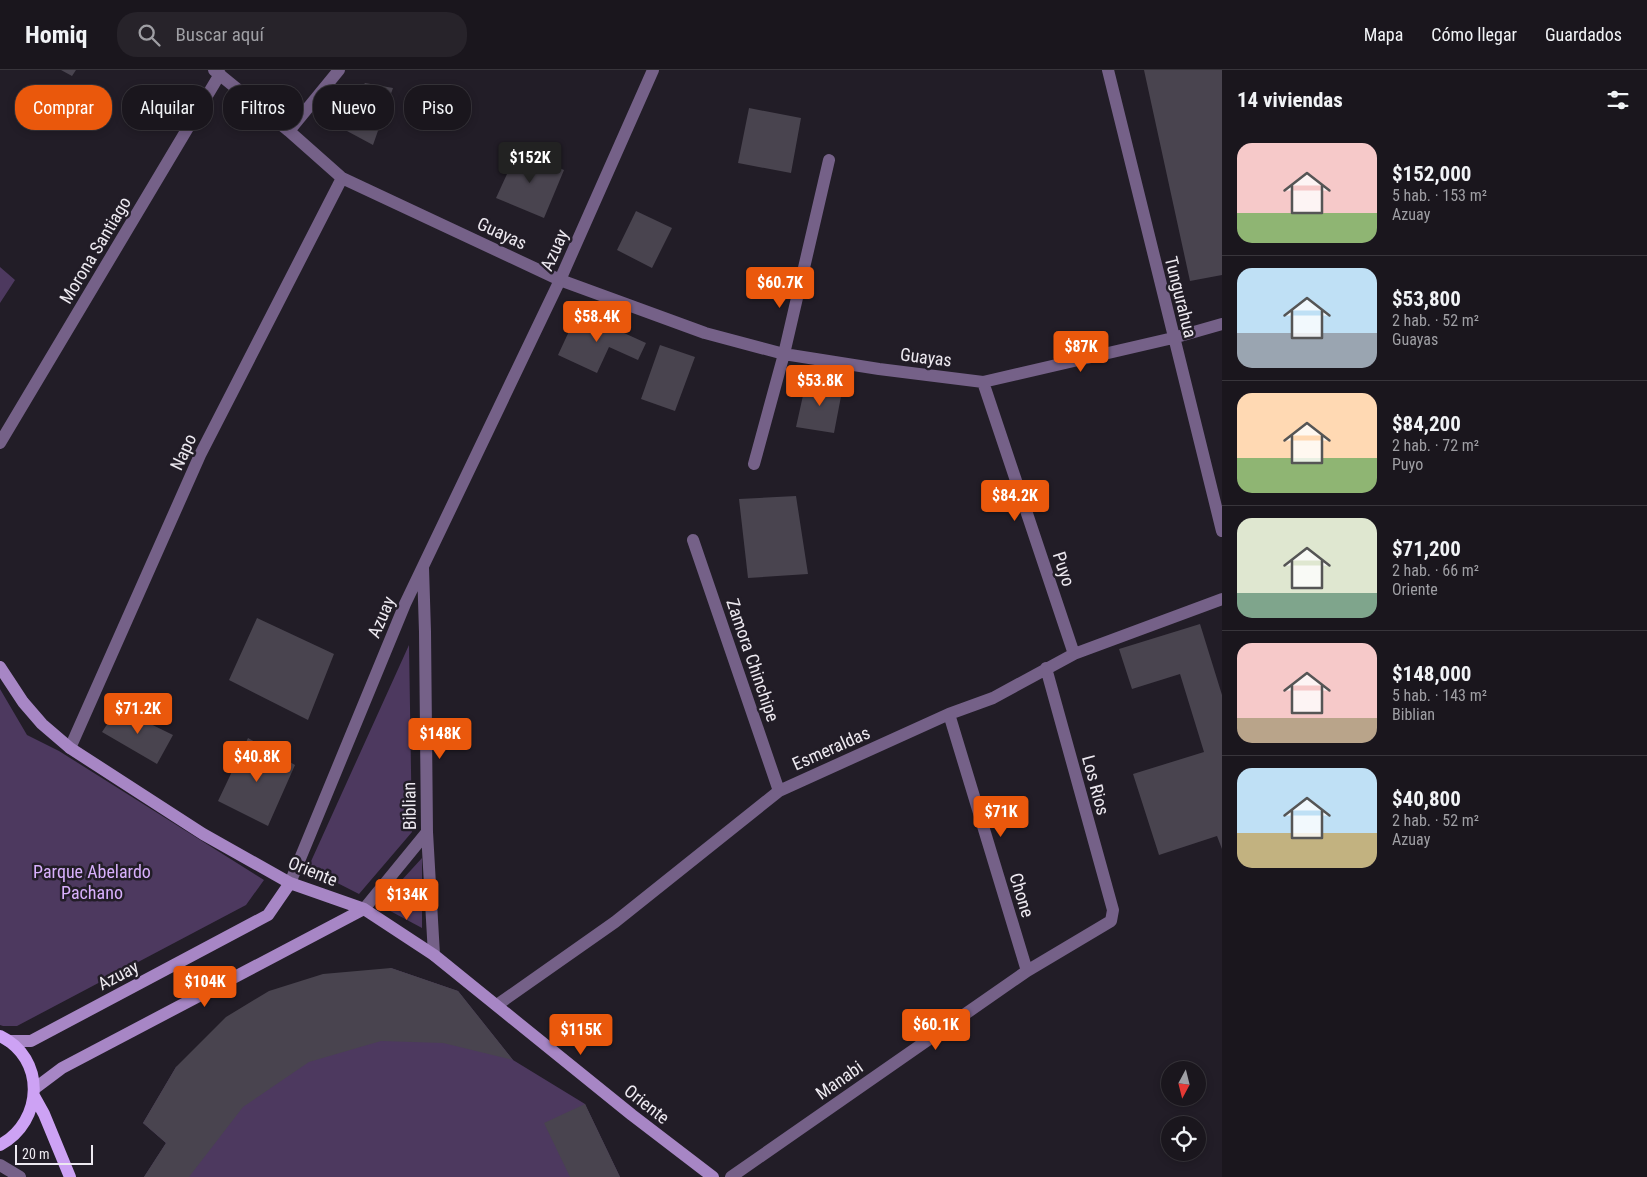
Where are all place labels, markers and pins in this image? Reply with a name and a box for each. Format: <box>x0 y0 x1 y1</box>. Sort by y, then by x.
pin: $152K <box>495 142 565 184</box>
pin: $60.7K <box>739 266 821 309</box>
pin: $58.4K <box>556 300 638 343</box>
pin: $87K <box>1051 330 1111 373</box>
pin: $53.8K <box>779 364 861 407</box>
pin: $84.2K <box>974 480 1056 522</box>
pin: $71.2K <box>97 692 179 735</box>
pin: $148K <box>405 718 475 760</box>
pin: $40.8K <box>216 740 298 783</box>
pin: $71K <box>971 796 1031 838</box>
pin: $134K <box>372 878 442 921</box>
pin: $104K <box>170 966 240 1008</box>
pin: $60.1K <box>895 1008 977 1051</box>
pin: $115K <box>546 1014 616 1056</box>

